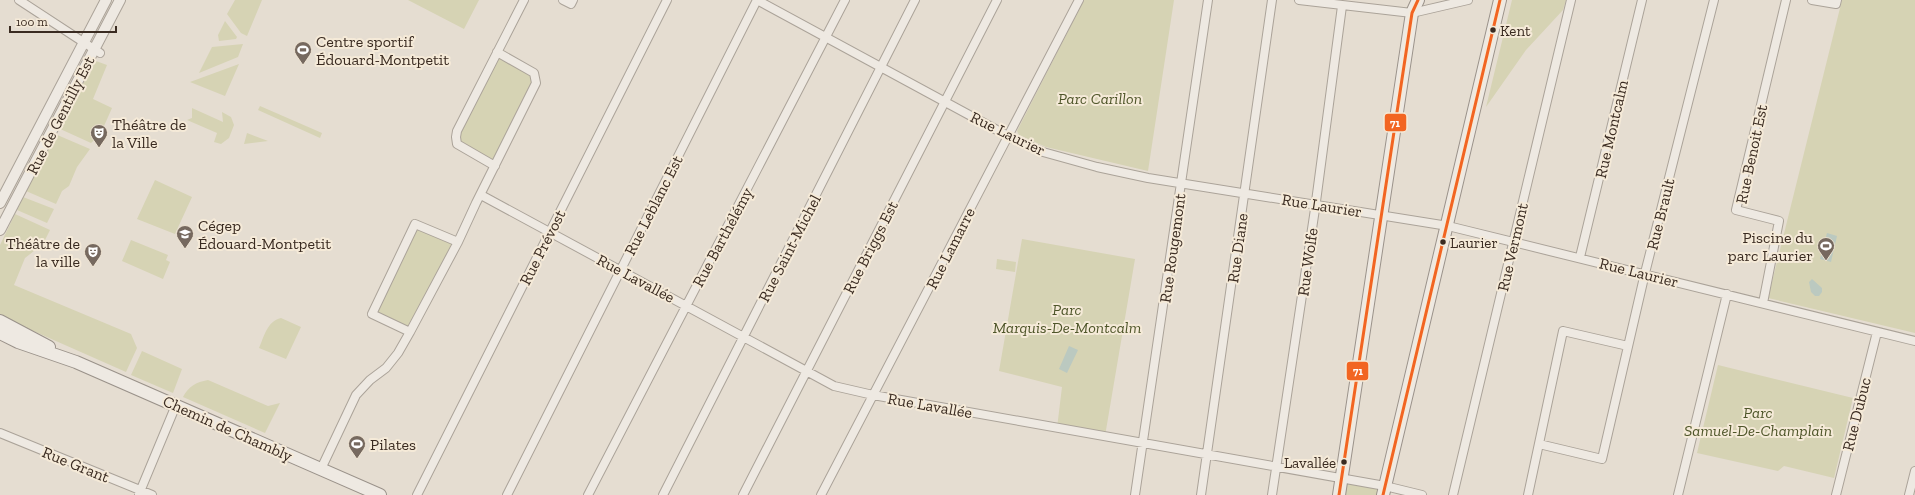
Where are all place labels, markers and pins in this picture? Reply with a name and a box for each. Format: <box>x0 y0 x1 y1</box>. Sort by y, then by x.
place label: Kent <box>1500 22 1531 40</box>
marker: Kent <box>1488 25 1498 35</box>
place label: Centre sportif Édouard-Montpetit <box>316 32 449 69</box>
sports icon: Centre sportif Édouard-Montpetit <box>293 40 313 65</box>
place label: Théâtre de la Ville <box>112 115 186 152</box>
theatre icon: Théâtre de la Ville <box>89 123 109 148</box>
place label: Cégep Édouard-Montpetit <box>198 216 331 253</box>
school or university icon: Cégep Édouard-Montpetit <box>175 224 195 249</box>
place label: Piscine du parc Laurier <box>1728 228 1813 265</box>
place label: Théâtre de la ville <box>6 234 80 271</box>
place label: Laurier <box>1450 234 1498 252</box>
sports icon: Piscine du parc Laurier <box>1816 236 1836 261</box>
marker: Laurier <box>1438 237 1448 247</box>
theatre icon: Théâtre de la ville <box>83 242 103 267</box>
sports icon: Pilates <box>347 434 367 459</box>
place label: Pilates <box>370 435 416 454</box>
place label: Lavallée <box>1284 454 1336 472</box>
marker: Lavallée <box>1339 457 1349 467</box>

